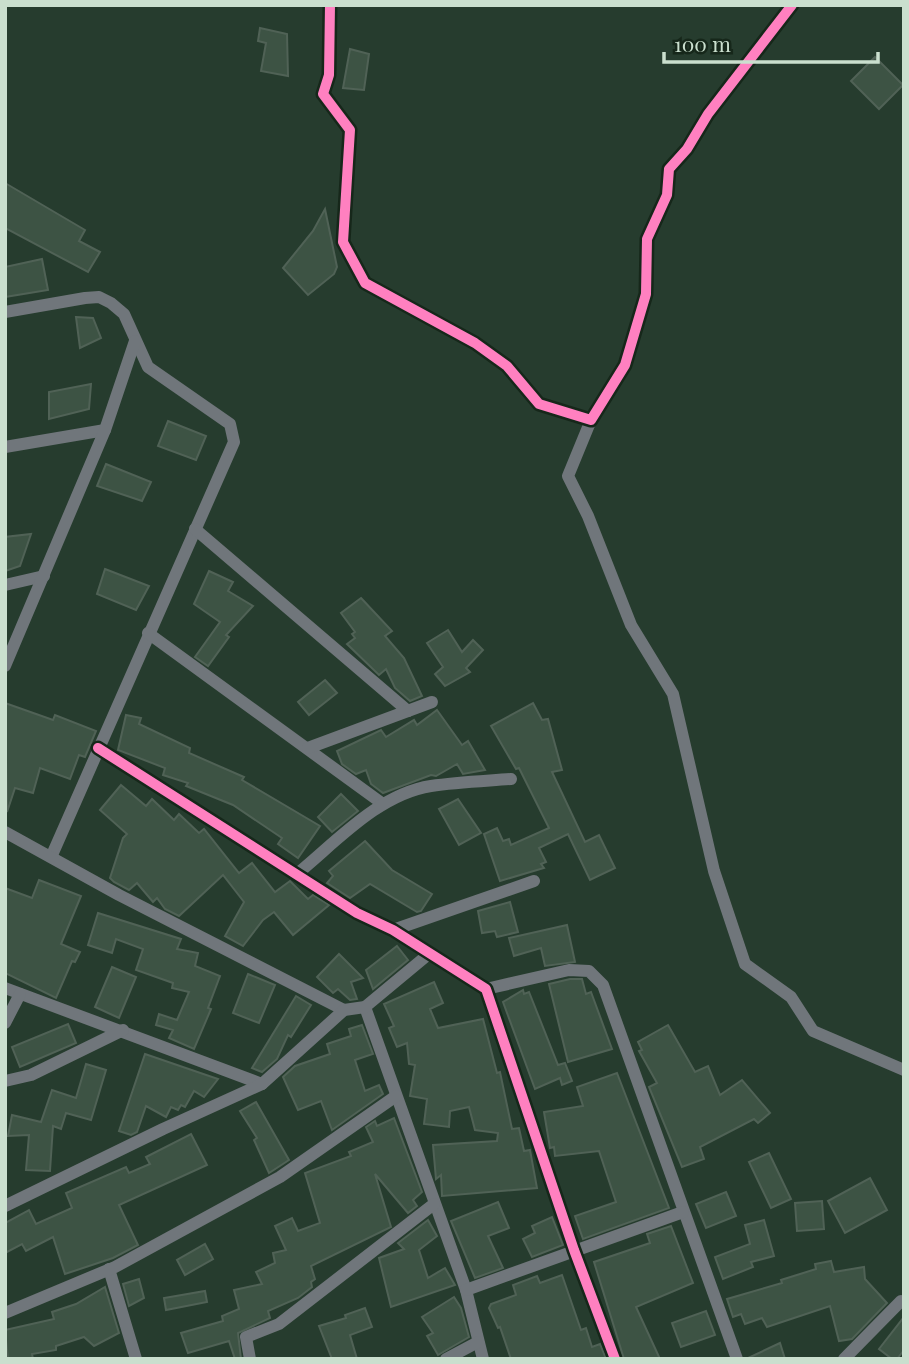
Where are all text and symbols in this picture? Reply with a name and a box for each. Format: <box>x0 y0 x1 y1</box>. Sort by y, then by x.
scale bar <box>664 21 878 65</box>
text: 100 m <box>674 29 731 57</box>

